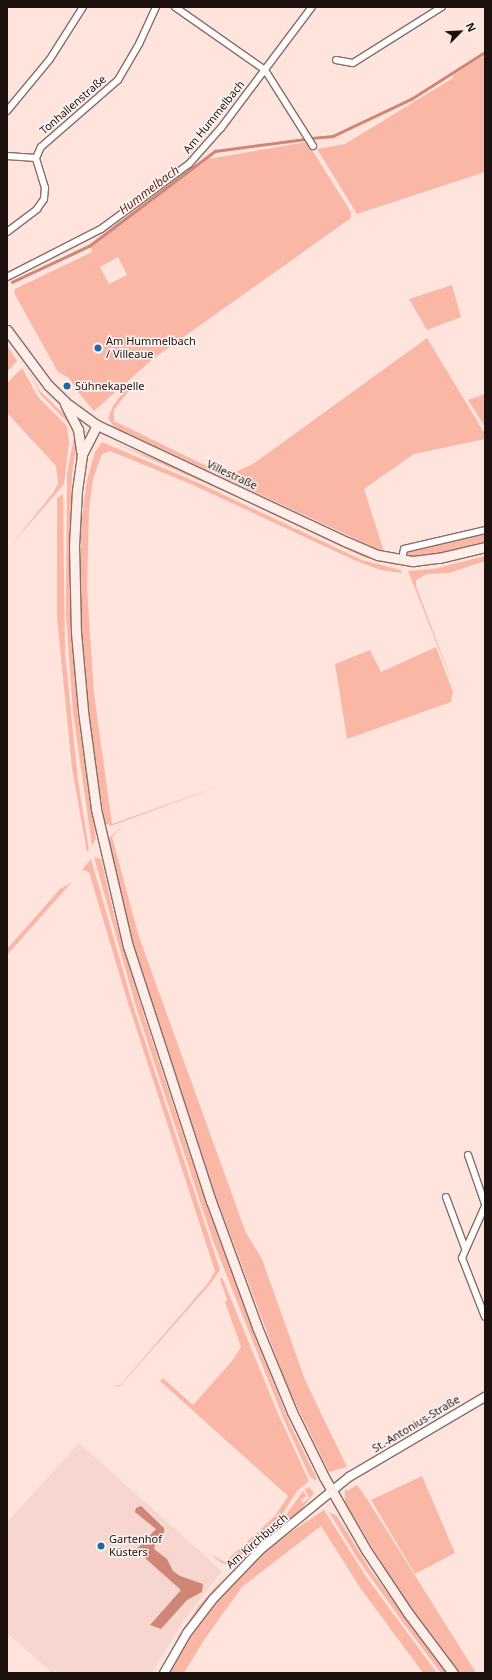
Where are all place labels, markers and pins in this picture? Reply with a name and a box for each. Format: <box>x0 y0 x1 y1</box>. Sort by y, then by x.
place label: Am Hummelbach / Villeaue <box>106 335 196 361</box>
marker: Am Hummelbach / Villeaue <box>93 343 103 353</box>
place label: Sühnekapelle <box>75 379 145 393</box>
marker: Sühnekapelle <box>62 381 72 391</box>
place label: Gartenhof Küsters <box>109 1533 162 1559</box>
marker: Gartenhof Küsters <box>96 1541 106 1551</box>

